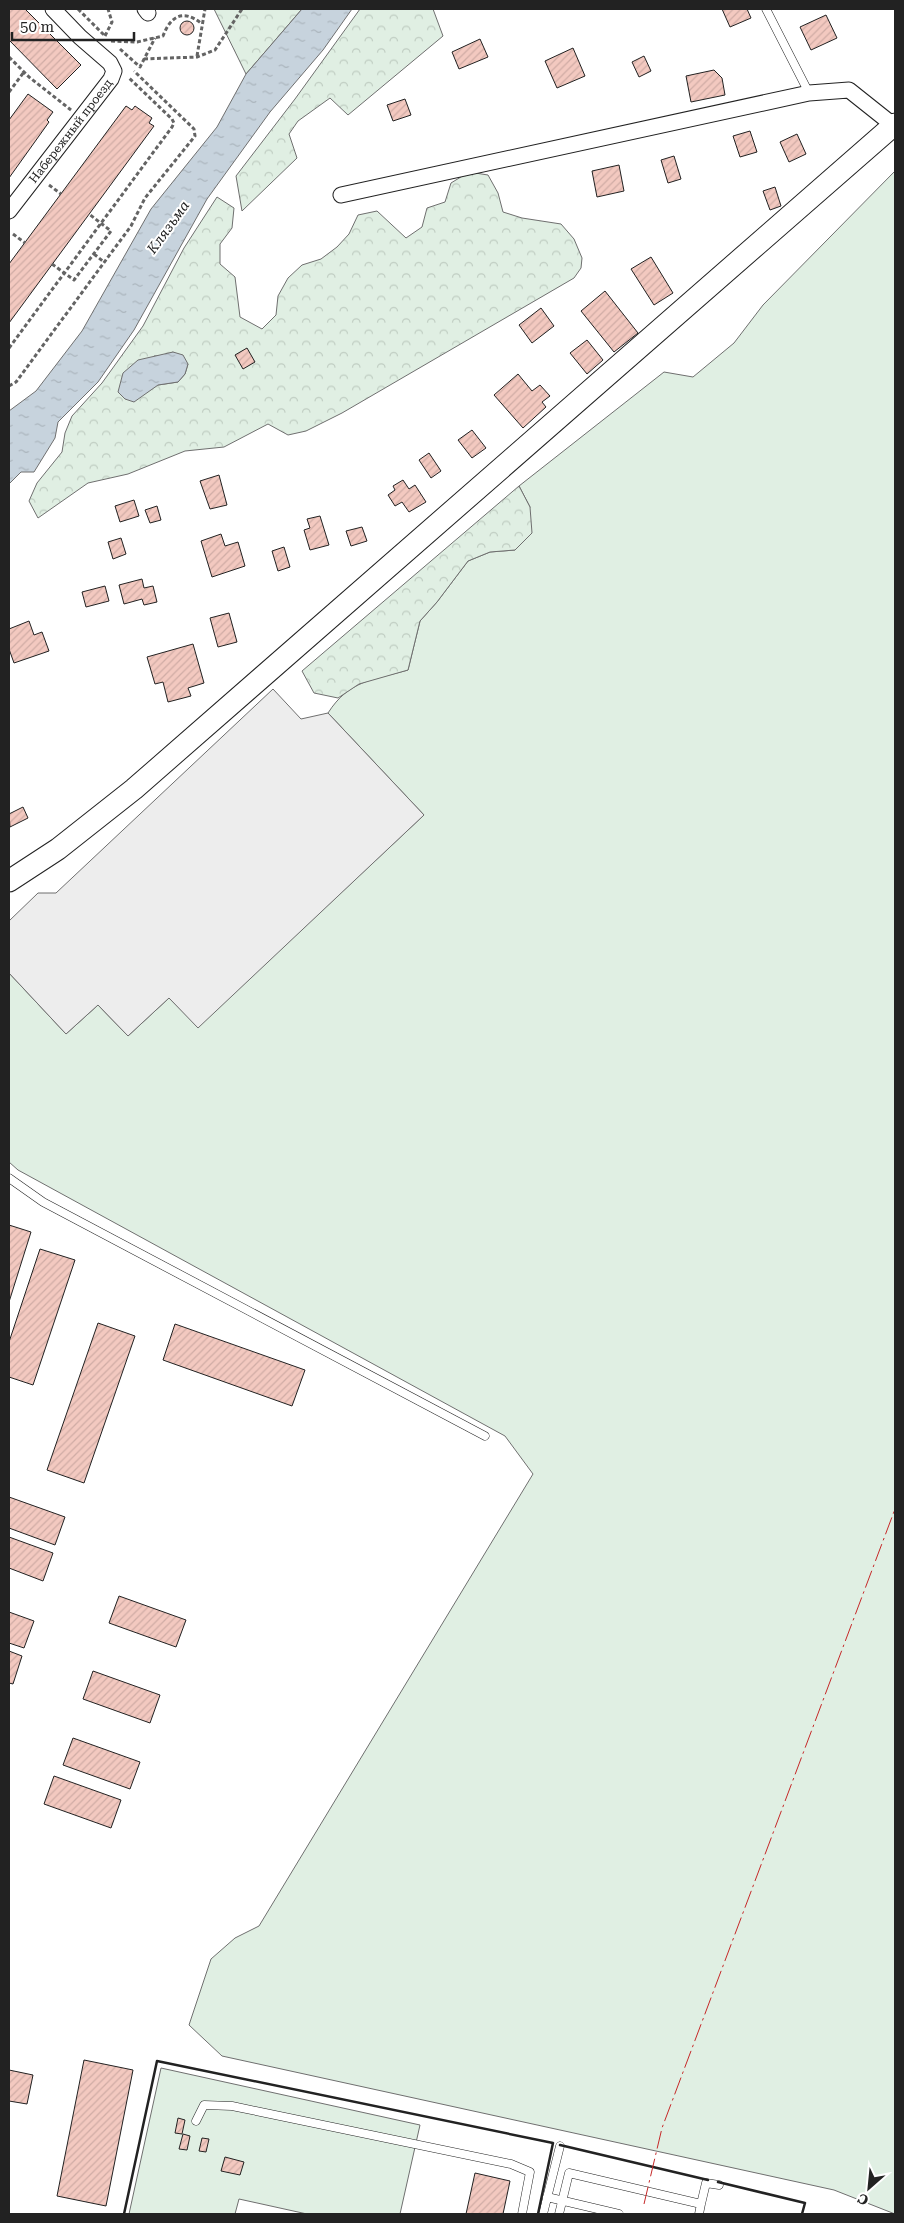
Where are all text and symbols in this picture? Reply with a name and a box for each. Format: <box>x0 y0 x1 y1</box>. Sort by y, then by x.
scale bar <box>12 10 135 42</box>
text: 50 m <box>20 18 55 36</box>
street label: Набережный проезд <box>26 76 116 186</box>
water label: Клязьма <box>143 198 192 257</box>
north arrow <box>844 2163 894 2213</box>
text: С <box>855 2190 871 2209</box>

